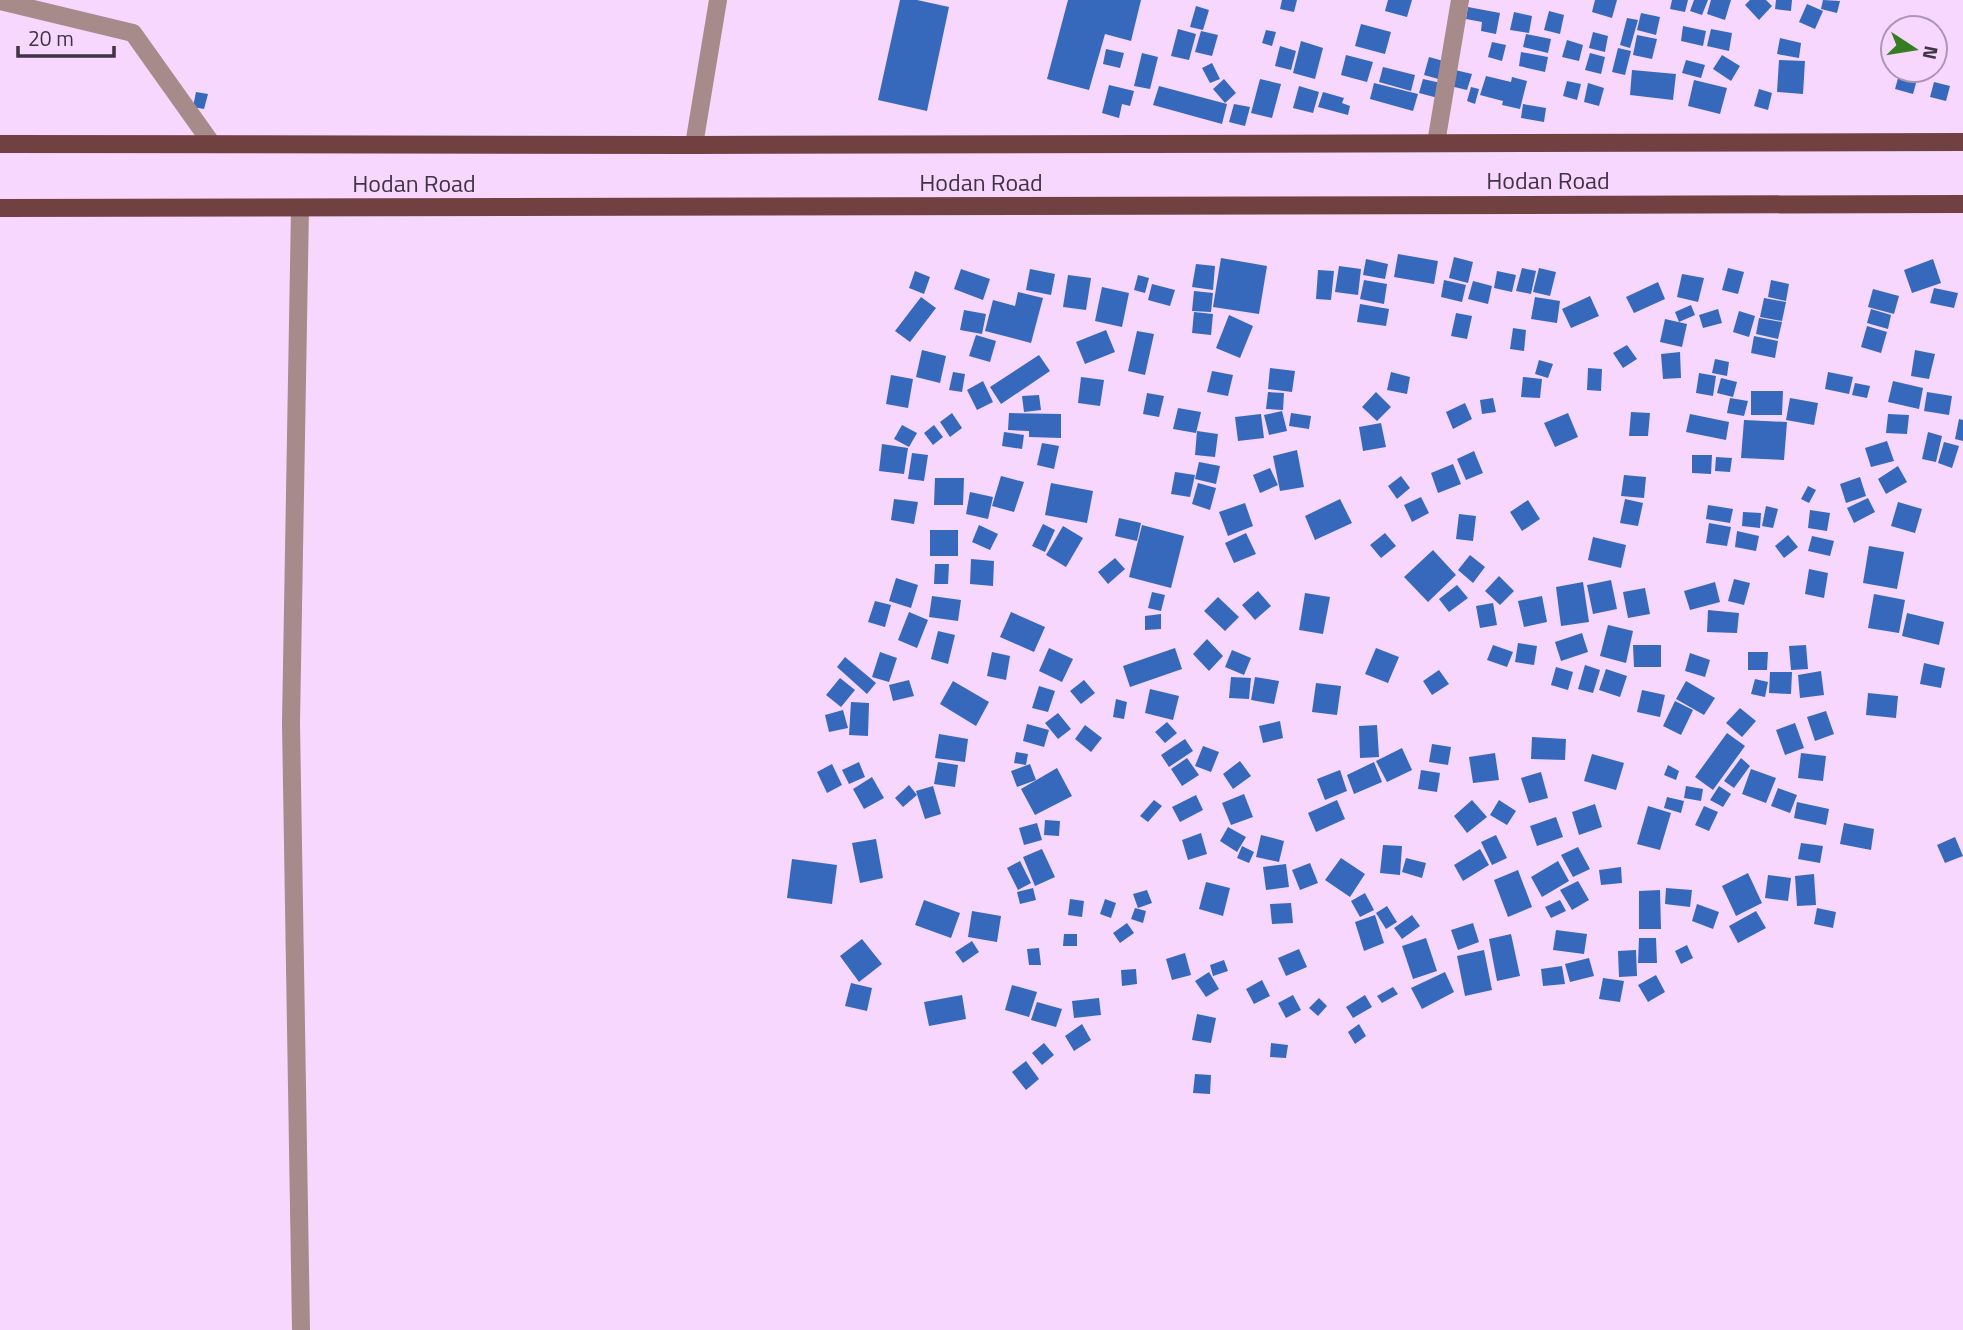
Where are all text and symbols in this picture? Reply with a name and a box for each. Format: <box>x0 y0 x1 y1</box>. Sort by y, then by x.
scale bar <box>18 14 114 58</box>
north arrow <box>1879 14 1949 84</box>
text: 20 m <box>28 22 74 54</box>
text: N <box>1916 43 1947 62</box>
street label: Hodan Road <box>1486 162 1610 198</box>
street label: Hodan Road <box>919 164 1043 200</box>
street label: Hodan Road <box>352 165 476 201</box>

